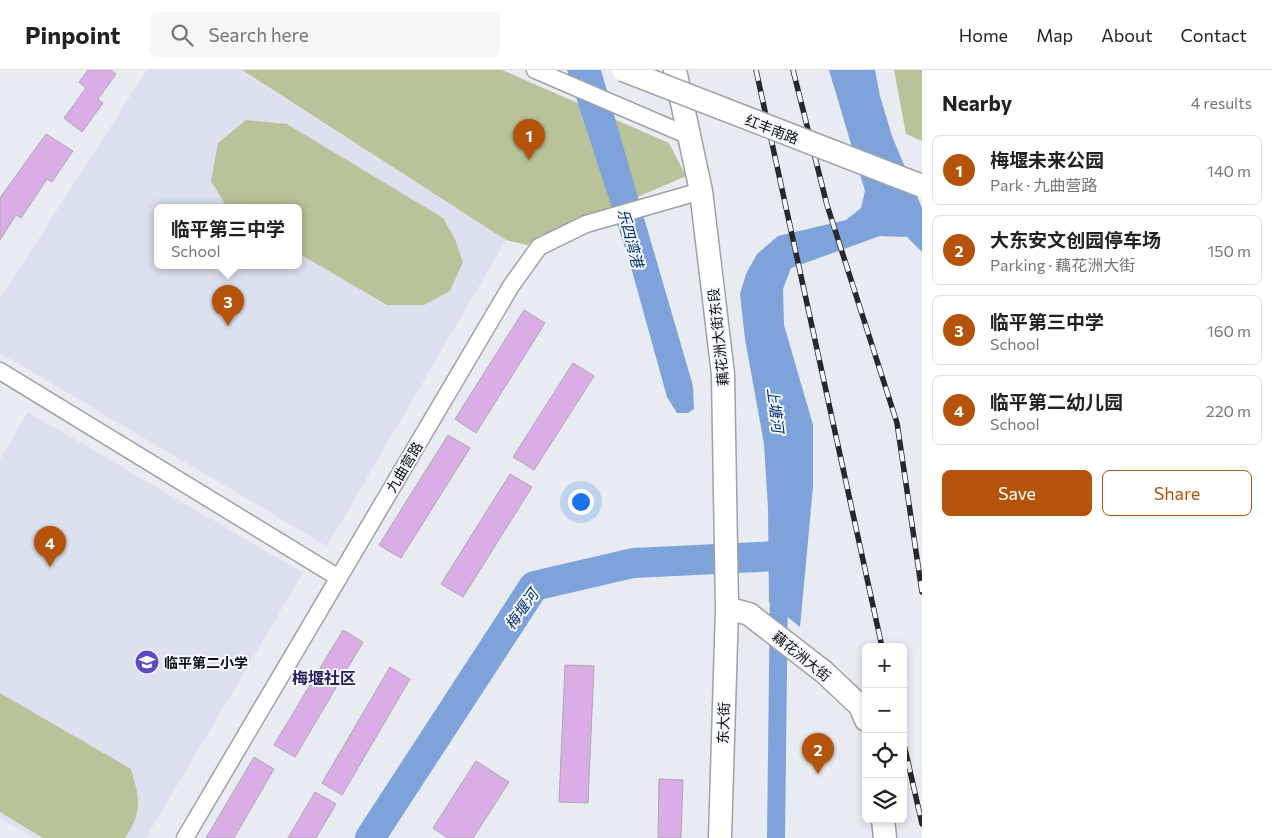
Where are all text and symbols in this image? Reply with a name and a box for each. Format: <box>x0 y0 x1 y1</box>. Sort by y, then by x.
search box <box>150 12 500 57</box>
text: Pinpoint <box>25 20 120 49</box>
icon: search <box>168 21 196 49</box>
text: Search here <box>208 23 309 46</box>
text: Home <box>959 24 1008 46</box>
text: Map <box>1036 24 1073 46</box>
text: About <box>1101 24 1153 46</box>
text: Contact <box>1181 24 1247 46</box>
text: Nearby <box>942 90 1012 115</box>
text: 4 results <box>1191 93 1252 112</box>
street label: 红丰南路 <box>743 111 801 147</box>
pin: 1 <box>513 119 545 160</box>
text: 梅堰未来公园 <box>990 148 1104 171</box>
text: 1 <box>955 161 963 180</box>
text: 140 m <box>1207 161 1251 180</box>
text: Park · 九曲营路 <box>990 175 1097 194</box>
popup <box>154 204 302 269</box>
water label: 乐四湾港 <box>615 207 648 271</box>
text: 临平第三中学 <box>171 217 285 240</box>
text: 大东安文创园停车场 <box>990 228 1161 251</box>
text: School <box>171 241 221 260</box>
text: 2 <box>954 241 964 260</box>
text: 150 m <box>1208 241 1251 260</box>
text: Parking · 藕花洲大街 <box>990 255 1135 274</box>
pin: 3 <box>212 285 244 326</box>
street label: 藕花洲大街东段 <box>704 287 732 387</box>
text: 临平第三中学 <box>990 310 1104 333</box>
text: 3 <box>954 321 964 340</box>
text: 160 m <box>1207 321 1251 340</box>
text: School <box>990 334 1040 353</box>
water label: 上塘河 <box>764 387 788 436</box>
text: 临平第二幼儿园 <box>990 390 1123 413</box>
text: 4 <box>954 401 964 420</box>
text: 220 m <box>1206 401 1251 420</box>
text: School <box>990 414 1040 433</box>
street label: 九曲营路 <box>382 439 426 495</box>
button: Save <box>942 470 1092 516</box>
button: Share <box>1102 470 1252 516</box>
your location <box>568 489 594 515</box>
pin: 4 <box>34 526 66 567</box>
water label: 梅堰河 <box>500 583 543 632</box>
street label: 藕花洲大街 <box>769 627 835 685</box>
map controls <box>862 643 907 823</box>
button: + <box>862 643 907 688</box>
school or university icon: 临平第二小学 <box>134 649 160 675</box>
place label: 临平第二小学 <box>164 654 248 671</box>
district label: 梅堰社区 <box>292 668 356 687</box>
button: − <box>862 688 907 733</box>
street label: 东大街 <box>714 702 732 744</box>
pin: 2 <box>802 733 834 774</box>
button: locate <box>862 733 907 778</box>
button: layers <box>862 778 907 823</box>

